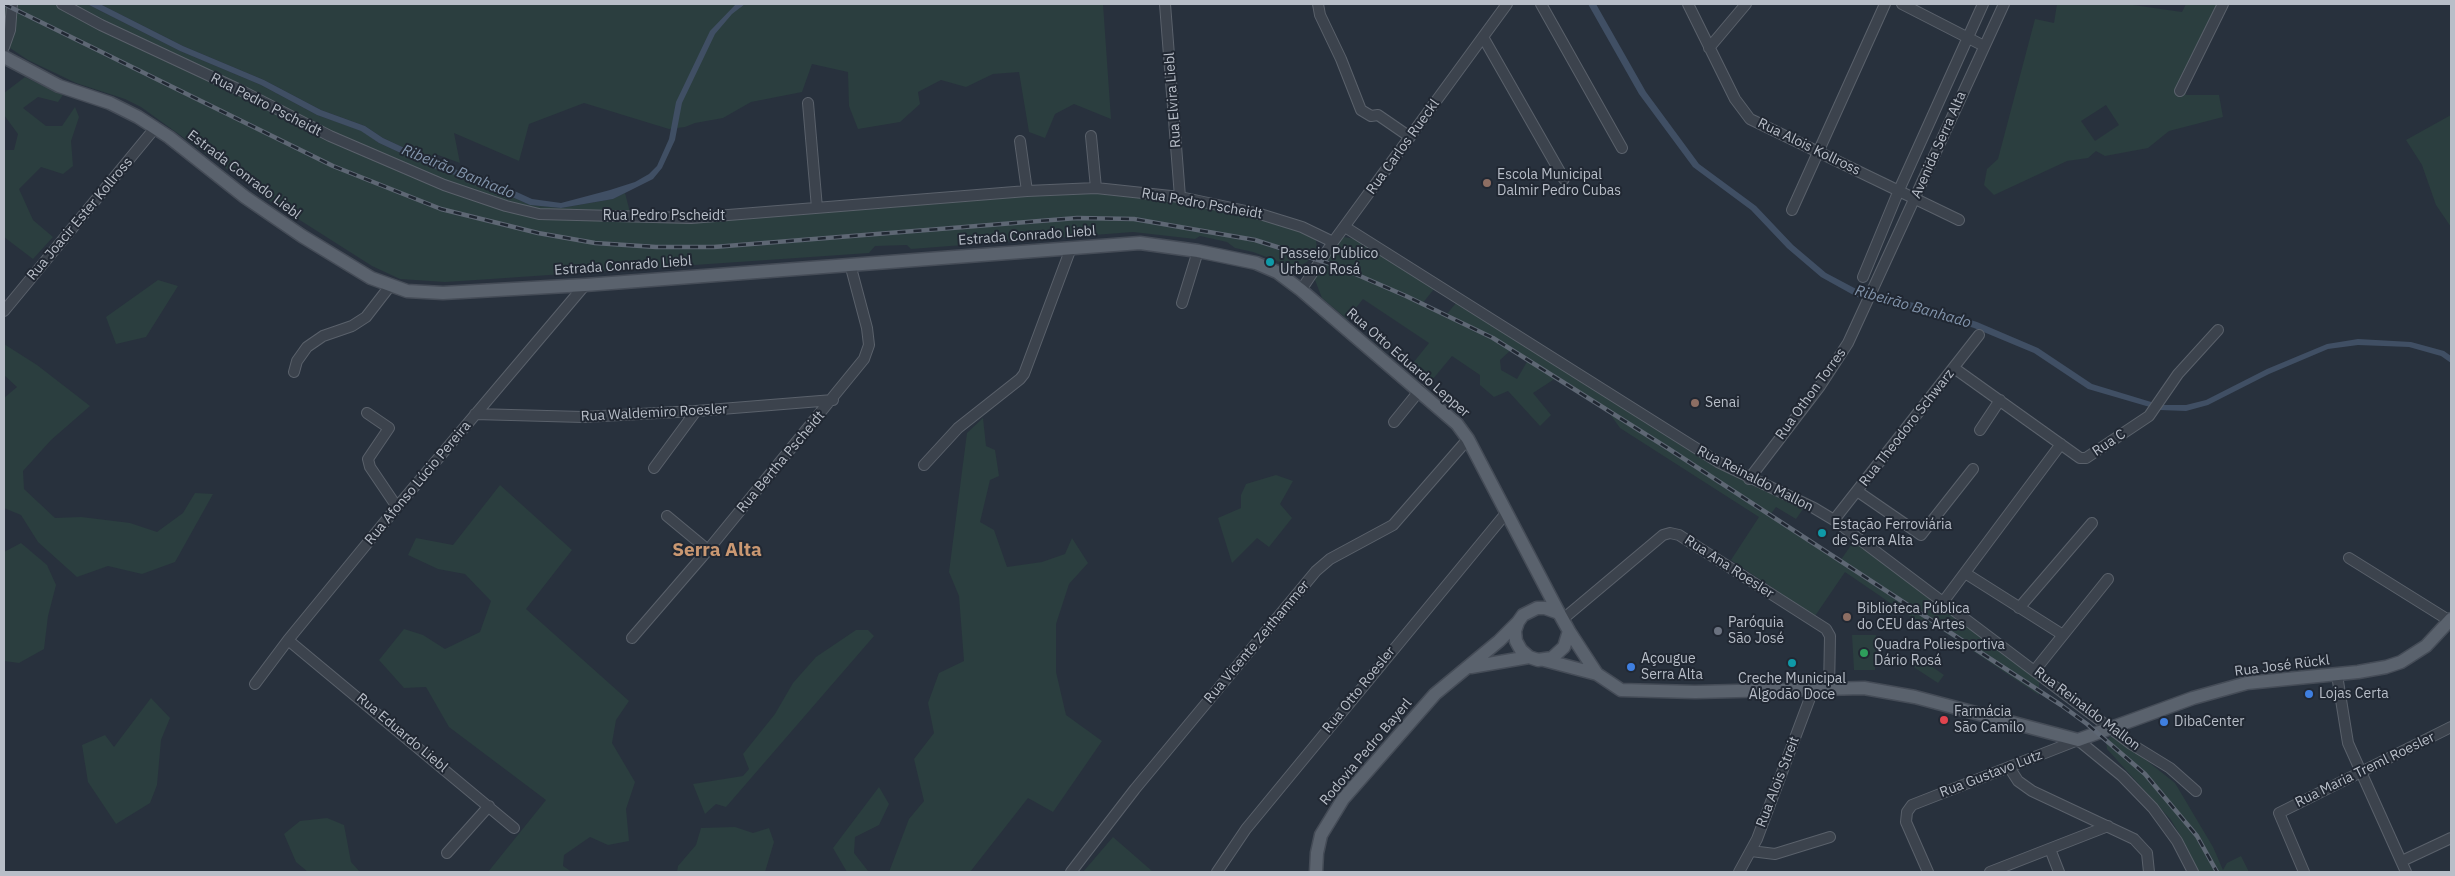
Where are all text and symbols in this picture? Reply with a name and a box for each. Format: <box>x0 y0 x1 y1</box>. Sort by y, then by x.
street label: Rua Elvira Liebl <box>1161 52 1185 148</box>
street label: Rua Pedro Pscheidt <box>208 70 324 140</box>
street label: Avenida Serra Alta <box>1908 89 1970 201</box>
street label: Rua Carlos Rueckl <box>1363 96 1443 198</box>
street label: Rua Alois Kollross <box>1755 115 1863 179</box>
street label: Estrada Conrado Liebl <box>184 127 304 223</box>
water label: Ribeirão Banhado <box>399 141 517 203</box>
street label: Rua Joacir Ester Kollross <box>24 154 136 284</box>
place label: Escola Municipal Dalmir Pedro Cubas <box>1497 167 1621 200</box>
marker: Escola Municipal Dalmir Pedro Cubas <box>1481 177 1493 189</box>
street label: Rua Pedro Pscheidt <box>1140 185 1264 223</box>
street label: Rua Pedro Pscheidt <box>603 208 725 224</box>
street label: Estrada Conrado Liebl <box>958 223 1096 249</box>
place label: Passeio Público Urbano Rosá <box>1280 246 1378 278</box>
street label: Estrada Conrado Liebl <box>554 253 692 279</box>
marker: Passeio Público Urbano Rosá <box>1264 256 1276 268</box>
water label: Ribeirão Banhado <box>1853 282 1973 332</box>
street label: Rua Otto Eduardo Lepper <box>1343 305 1473 421</box>
street label: Rua Othon Torres <box>1772 345 1850 443</box>
street label: Rua Theodoro Schwarz <box>1856 366 1958 490</box>
place label: Senai <box>1705 395 1740 411</box>
marker: Senai <box>1689 397 1701 409</box>
street label: Rua Waldemiro Roesler <box>580 401 728 425</box>
street label: Rua Bertha Pscheidt <box>734 408 828 516</box>
street label: Rua Afonso Lúcio Pereira <box>361 418 475 548</box>
street label: Rua C <box>2089 426 2129 460</box>
street label: Rua Reinaldo Mallon <box>1694 442 1816 516</box>
place label: Estação Ferroviária de Serra Alta <box>1832 517 1952 550</box>
marker: Estação Ferroviária de Serra Alta <box>1816 527 1828 539</box>
street label: Rua Ana Roesler <box>1681 532 1777 602</box>
district label: Serra Alta <box>672 540 762 562</box>
street label: Rua Vicente Zeithammer <box>1201 577 1313 707</box>
place label: Biblioteca Pública do CEU das Artes <box>1857 601 1970 634</box>
marker: Biblioteca Pública do CEU das Artes <box>1841 611 1853 623</box>
place label: Paróquia São José <box>1728 615 1784 648</box>
marker: Paróquia São José <box>1712 625 1724 637</box>
place label: Quadra Poliesportiva Dário Rosá <box>1874 637 2005 670</box>
street label: Rua Otto Roesler <box>1319 643 1399 737</box>
marker: Quadra Poliesportiva Dário Rosá <box>1858 647 1870 659</box>
place label: Açougue Serra Alta <box>1641 651 1703 684</box>
street label: Rua José Rückl <box>2234 652 2330 680</box>
marker: Creche Municipal Algodão Doce <box>1786 657 1798 669</box>
marker: Açougue Serra Alta <box>1625 661 1637 673</box>
street label: Rua Reinaldo Mallon <box>2031 664 2143 754</box>
place label: Creche Municipal Algodão Doce <box>1738 671 1846 704</box>
place label: Lojas Certa <box>2319 686 2389 702</box>
marker: Lojas Certa <box>2303 688 2315 700</box>
street label: Rua Eduardo Liebl <box>353 690 451 776</box>
street label: Rodovia Pedro Bayerl <box>1317 695 1415 809</box>
place label: Farmácia São Camilo <box>1954 704 2024 736</box>
marker: Farmácia São Camilo <box>1938 714 1950 726</box>
place label: DibaCenter <box>2174 714 2245 730</box>
marker: DibaCenter <box>2158 716 2170 728</box>
street label: Rua Maria Treml Roesler <box>2292 729 2438 811</box>
street label: Rua Alois Streit <box>1753 734 1803 830</box>
street label: Rua Gustavo Lutz <box>1937 747 2045 801</box>

